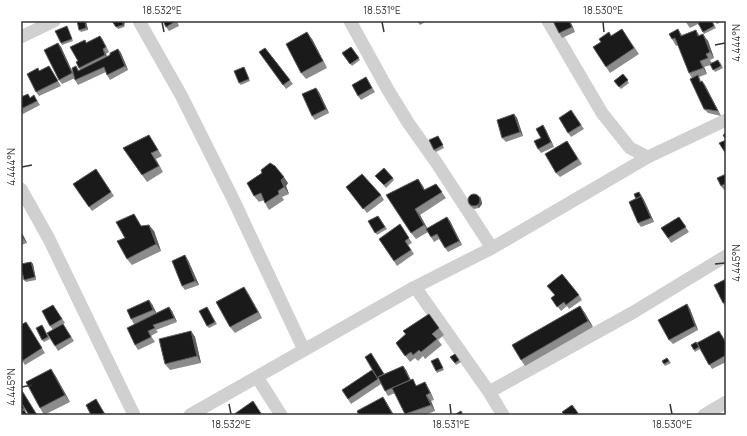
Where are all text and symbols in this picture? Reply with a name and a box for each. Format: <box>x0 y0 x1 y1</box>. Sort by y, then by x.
text: 18.532°E <box>142 3 182 17</box>
text: 18.531°E <box>363 3 401 17</box>
text: 18.530°E <box>583 3 623 17</box>
text: 4.444°N <box>729 24 743 62</box>
text: 4.444°N <box>4 148 18 186</box>
text: 4.445°N <box>729 244 743 282</box>
text: 4.445°N <box>4 368 18 406</box>
text: 18.532°E <box>211 417 251 431</box>
text: 18.531°E <box>432 417 470 431</box>
text: 18.530°E <box>652 417 692 431</box>

